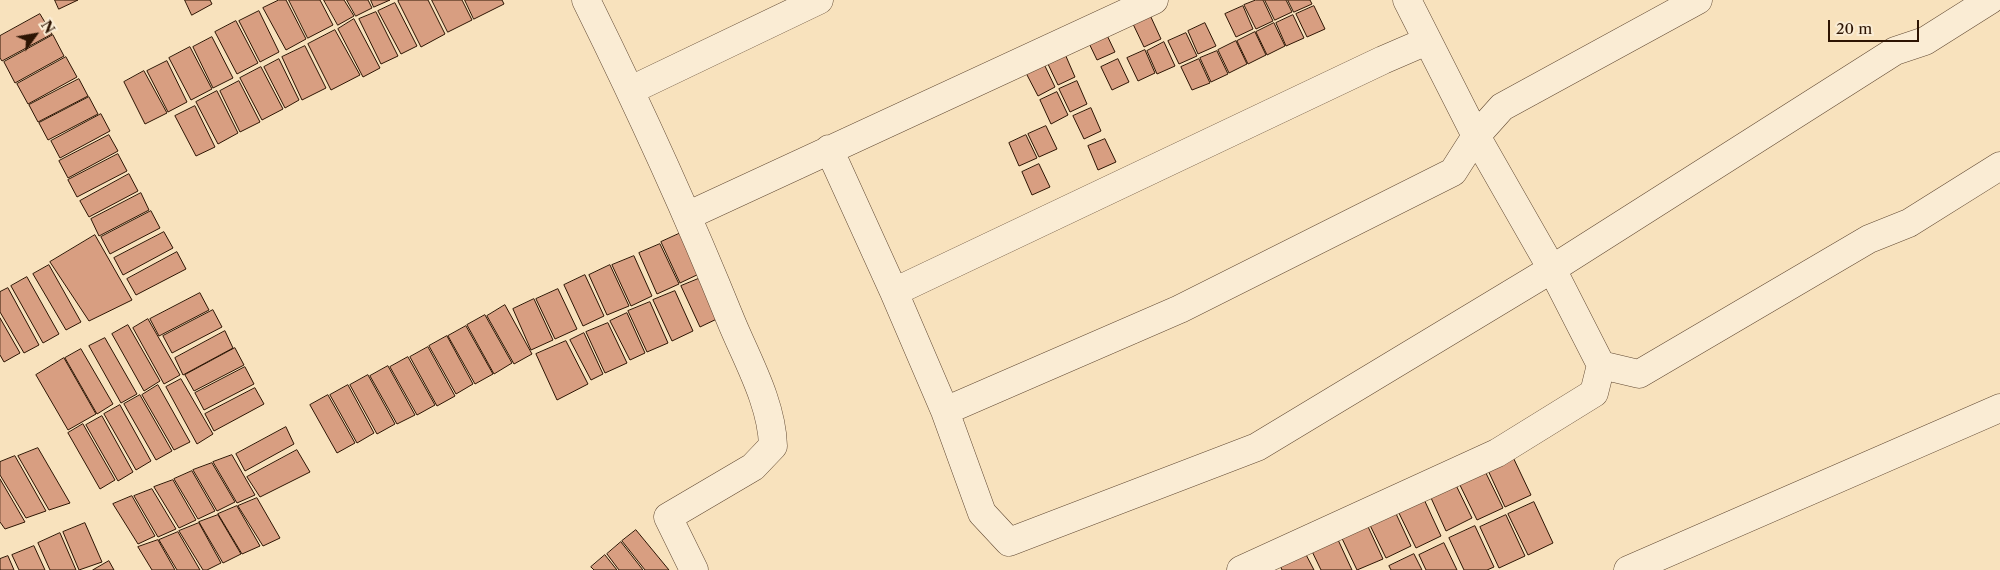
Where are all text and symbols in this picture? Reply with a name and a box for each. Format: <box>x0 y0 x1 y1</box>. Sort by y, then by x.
north arrow <box>10 10 60 60</box>
scale bar <box>1830 10 1921 42</box>
text: N <box>37 17 59 37</box>
text: 20 m <box>1836 19 1872 38</box>

